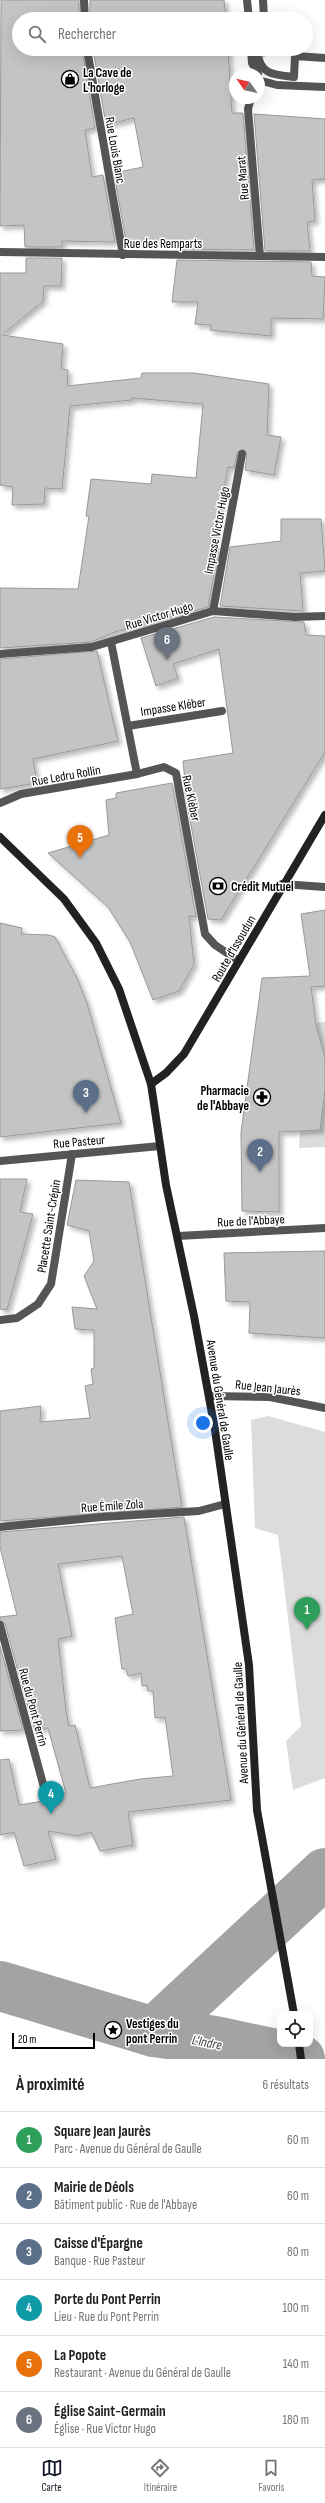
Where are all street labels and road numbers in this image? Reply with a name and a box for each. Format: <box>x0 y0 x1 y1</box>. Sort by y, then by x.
street label: Rue Louis Blanc <box>101 116 129 185</box>
street label: Rue Marat <box>233 155 253 201</box>
street label: Rue des Remparts <box>124 236 202 252</box>
street label: Impasse Victor Hugo <box>201 485 233 575</box>
street label: Rue Victor Hugo <box>124 598 195 634</box>
street label: Impasse Kléber <box>139 694 207 720</box>
street label: Rue Ledru Rollin <box>31 762 102 790</box>
street label: Rue Kléber <box>178 774 204 823</box>
street label: Route d'Issoudun <box>208 912 259 985</box>
street label: Rue Pasteur <box>52 1132 106 1152</box>
street label: Placette Saint-Crépin <box>34 1178 64 1274</box>
street label: Rue de l'Abbaye <box>217 1211 285 1231</box>
street label: Avenue du Général de Gaulle <box>202 1338 237 1462</box>
street label: Rue Jean Jaurès <box>234 1377 302 1399</box>
street label: Rue Émile Zola <box>80 1496 144 1516</box>
street label: Avenue du Général de Gaulle <box>230 1662 252 1785</box>
street label: Rue du Pont Perrin <box>15 1666 51 1748</box>

